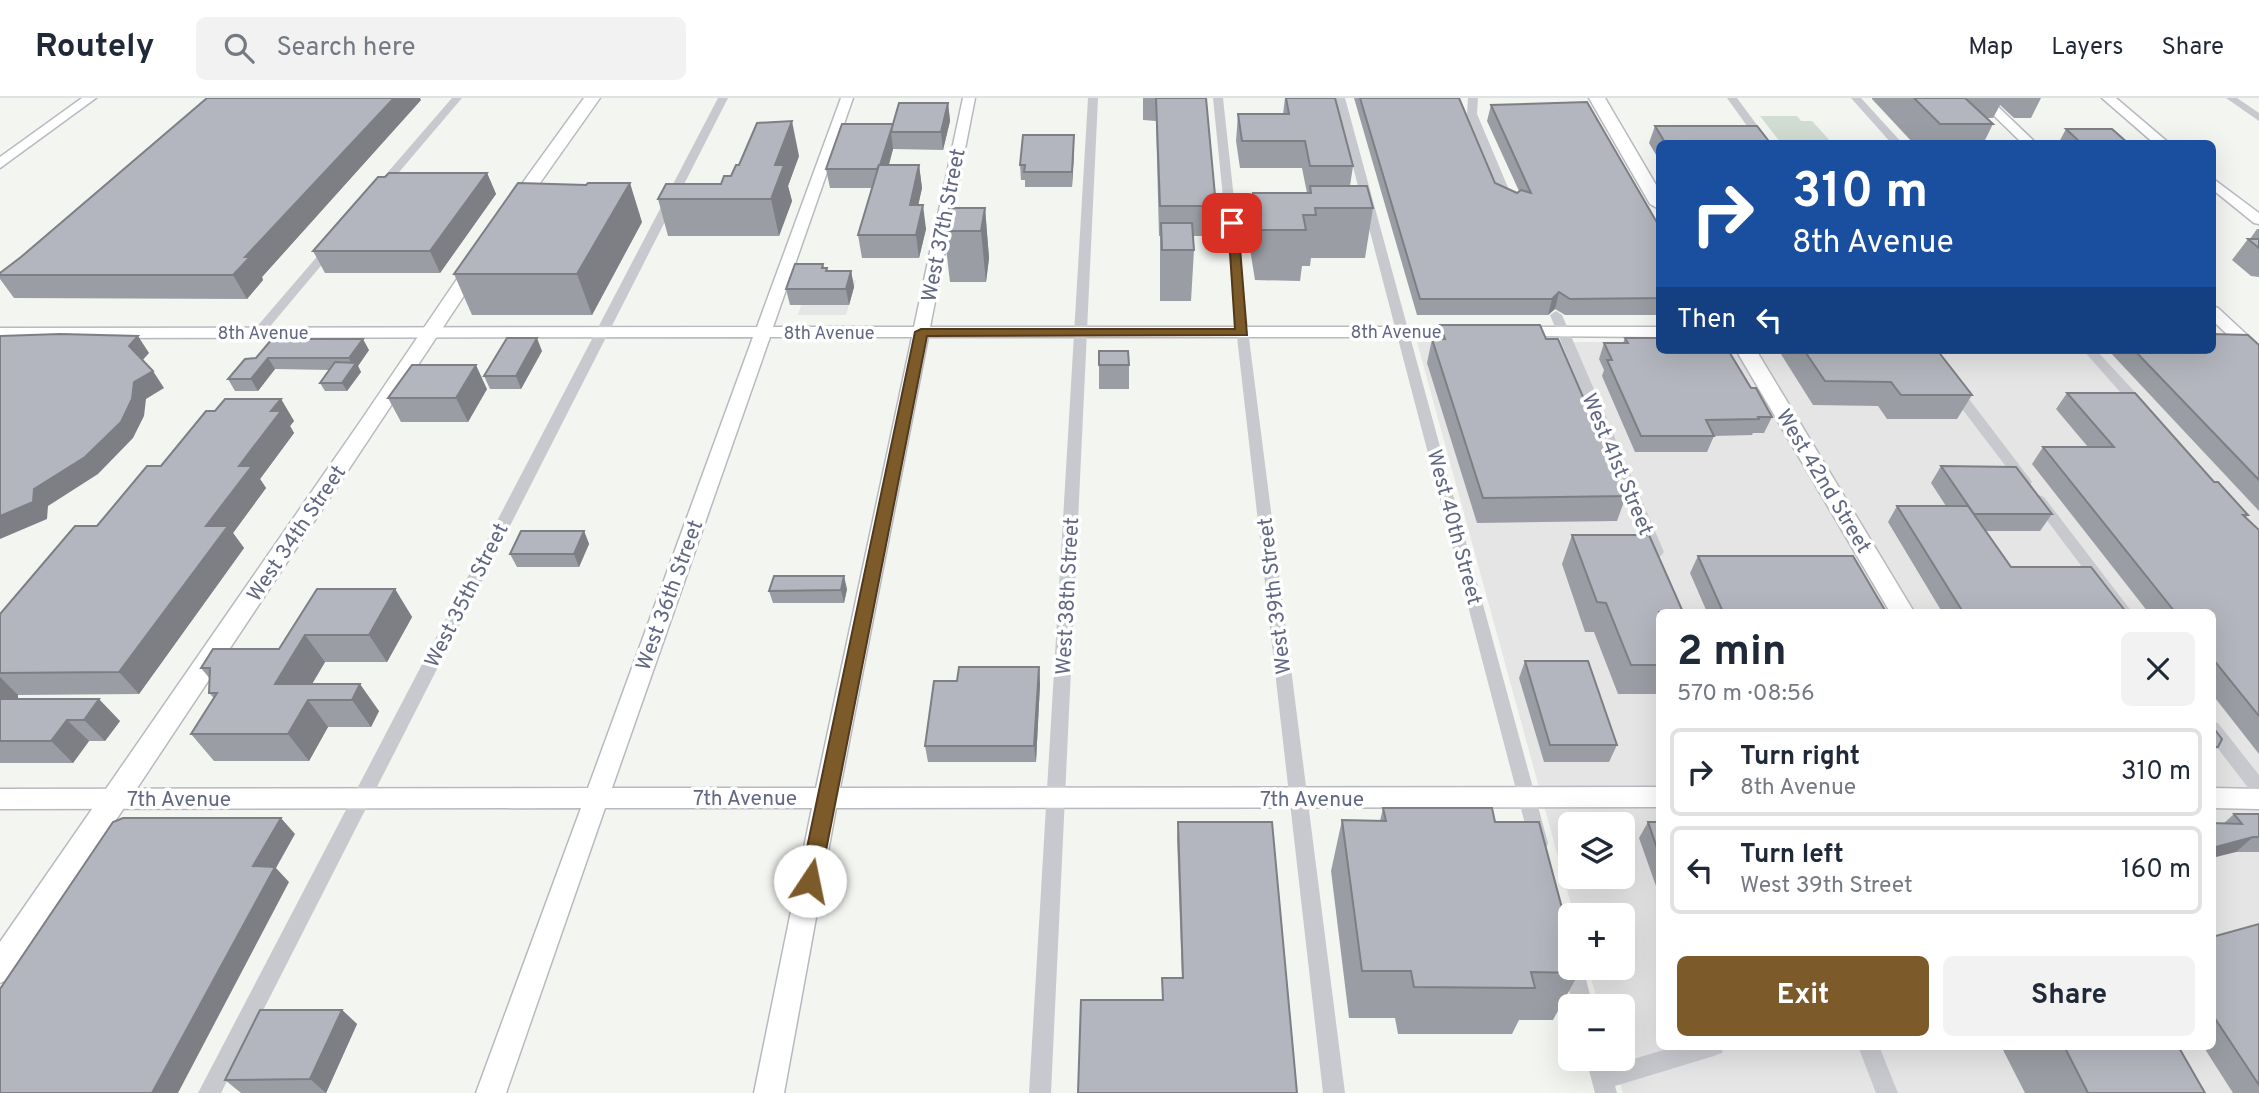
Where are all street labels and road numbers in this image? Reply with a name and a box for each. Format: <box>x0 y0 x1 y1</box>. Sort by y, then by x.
street label: West 37th Street <box>916 146 973 304</box>
street label: 8th Avenue <box>1351 322 1441 345</box>
street label: 8th Avenue <box>218 323 308 346</box>
street label: 8th Avenue <box>784 323 874 346</box>
street label: West 41st Street <box>1575 390 1659 540</box>
street label: West 42nd Street <box>1769 405 1876 559</box>
street label: West 40th Street <box>1420 447 1487 608</box>
street label: West 34th Street <box>242 461 353 607</box>
street label: West 38th Street <box>1051 516 1086 676</box>
street label: West 39th Street <box>1252 516 1298 676</box>
street label: West 36th Street <box>631 517 710 674</box>
street label: West 35th Street <box>419 519 515 672</box>
street label: 7th Avenue <box>693 786 797 813</box>
street label: 7th Avenue <box>127 787 231 814</box>
street label: 7th Avenue <box>1260 787 1364 814</box>

